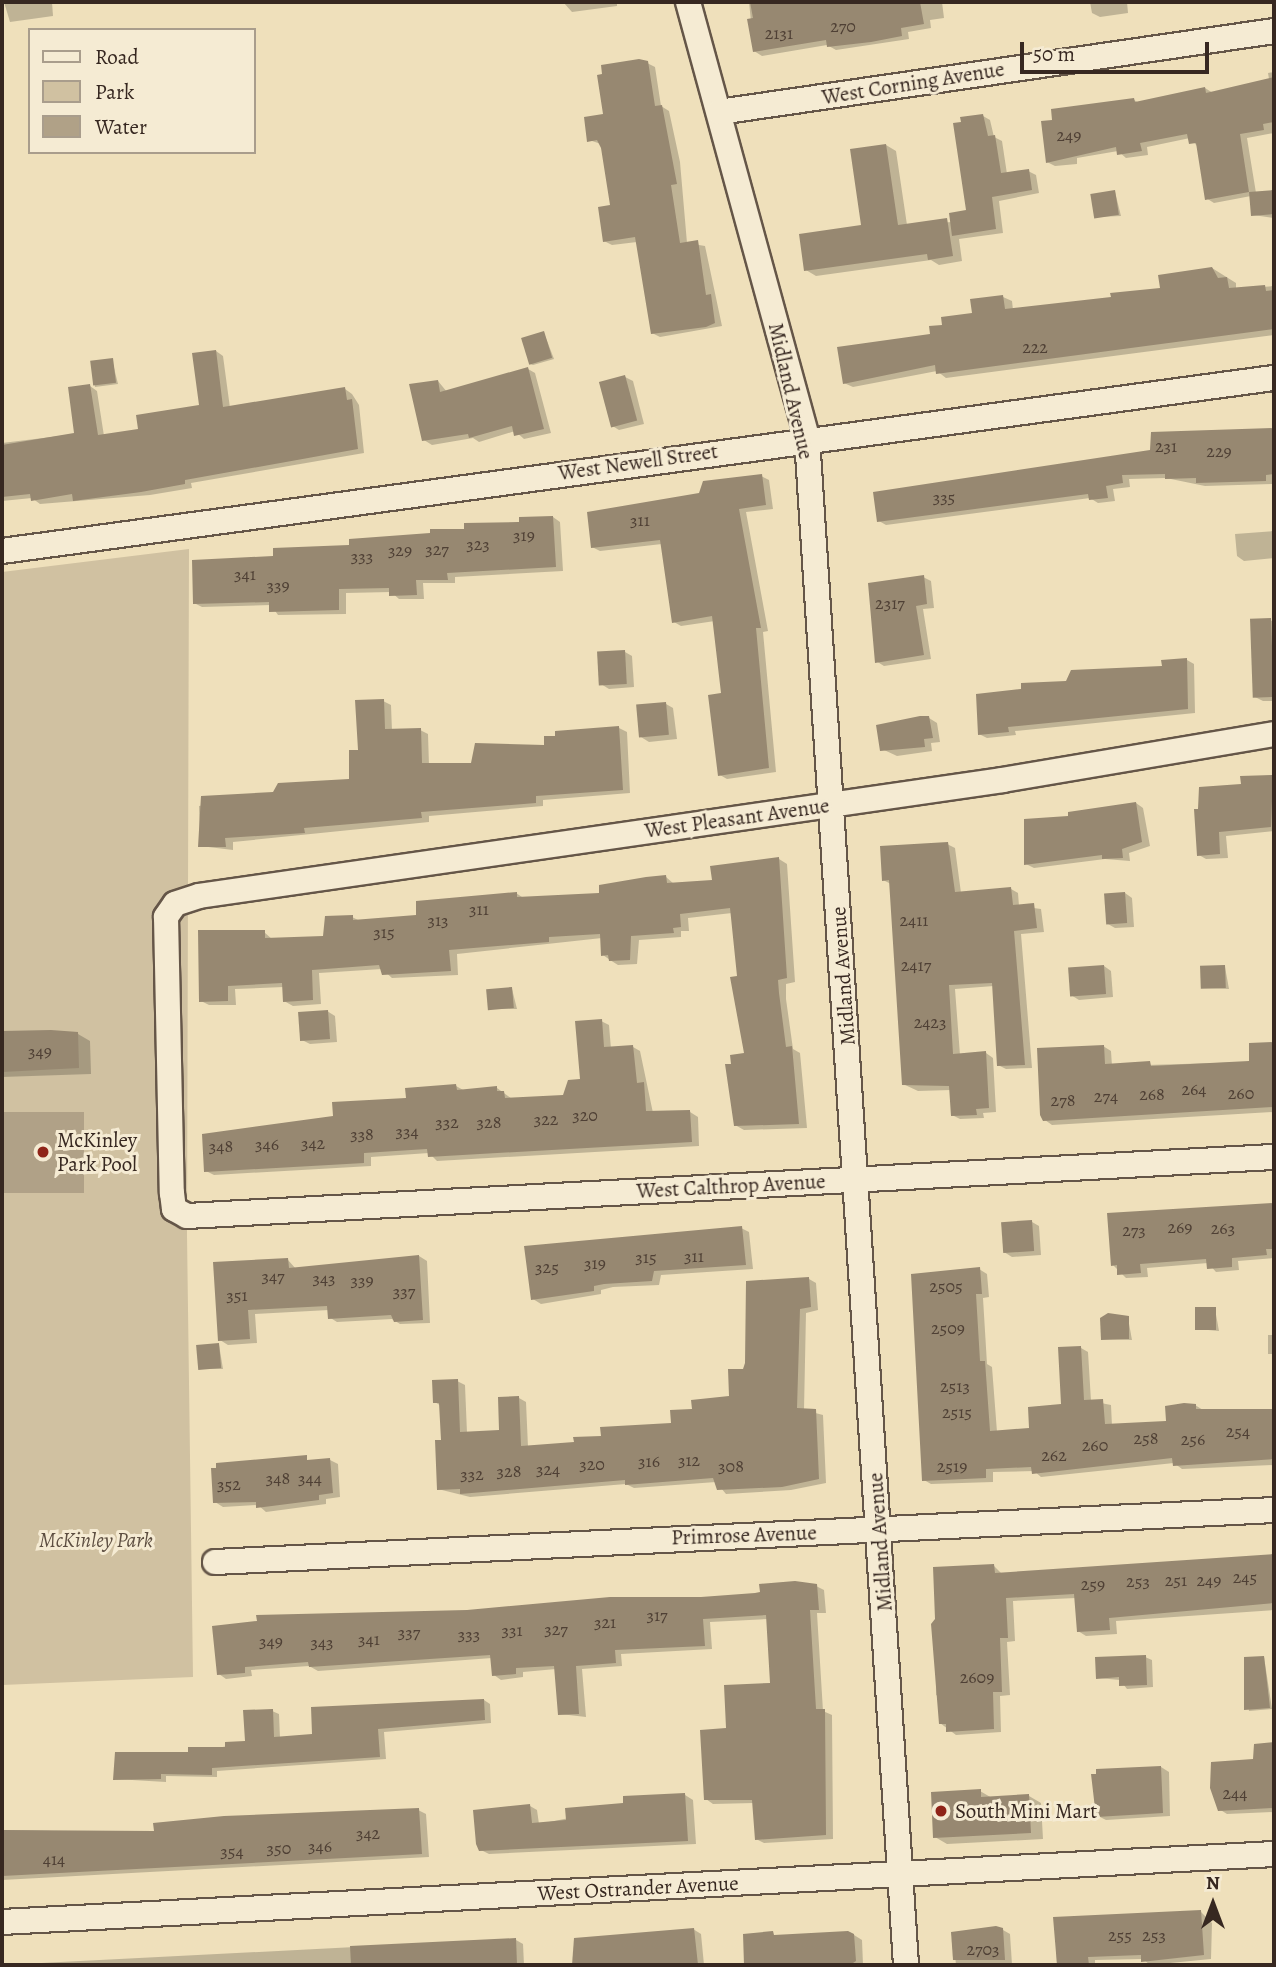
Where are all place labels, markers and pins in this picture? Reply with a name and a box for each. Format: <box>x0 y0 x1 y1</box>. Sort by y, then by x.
place label: McKinley Park Pool <box>57 1127 137 1177</box>
marker: McKinley Park Pool <box>35 1144 51 1160</box>
place label: South Mini Mart <box>955 1798 1097 1824</box>
marker: South Mini Mart <box>933 1803 949 1819</box>

